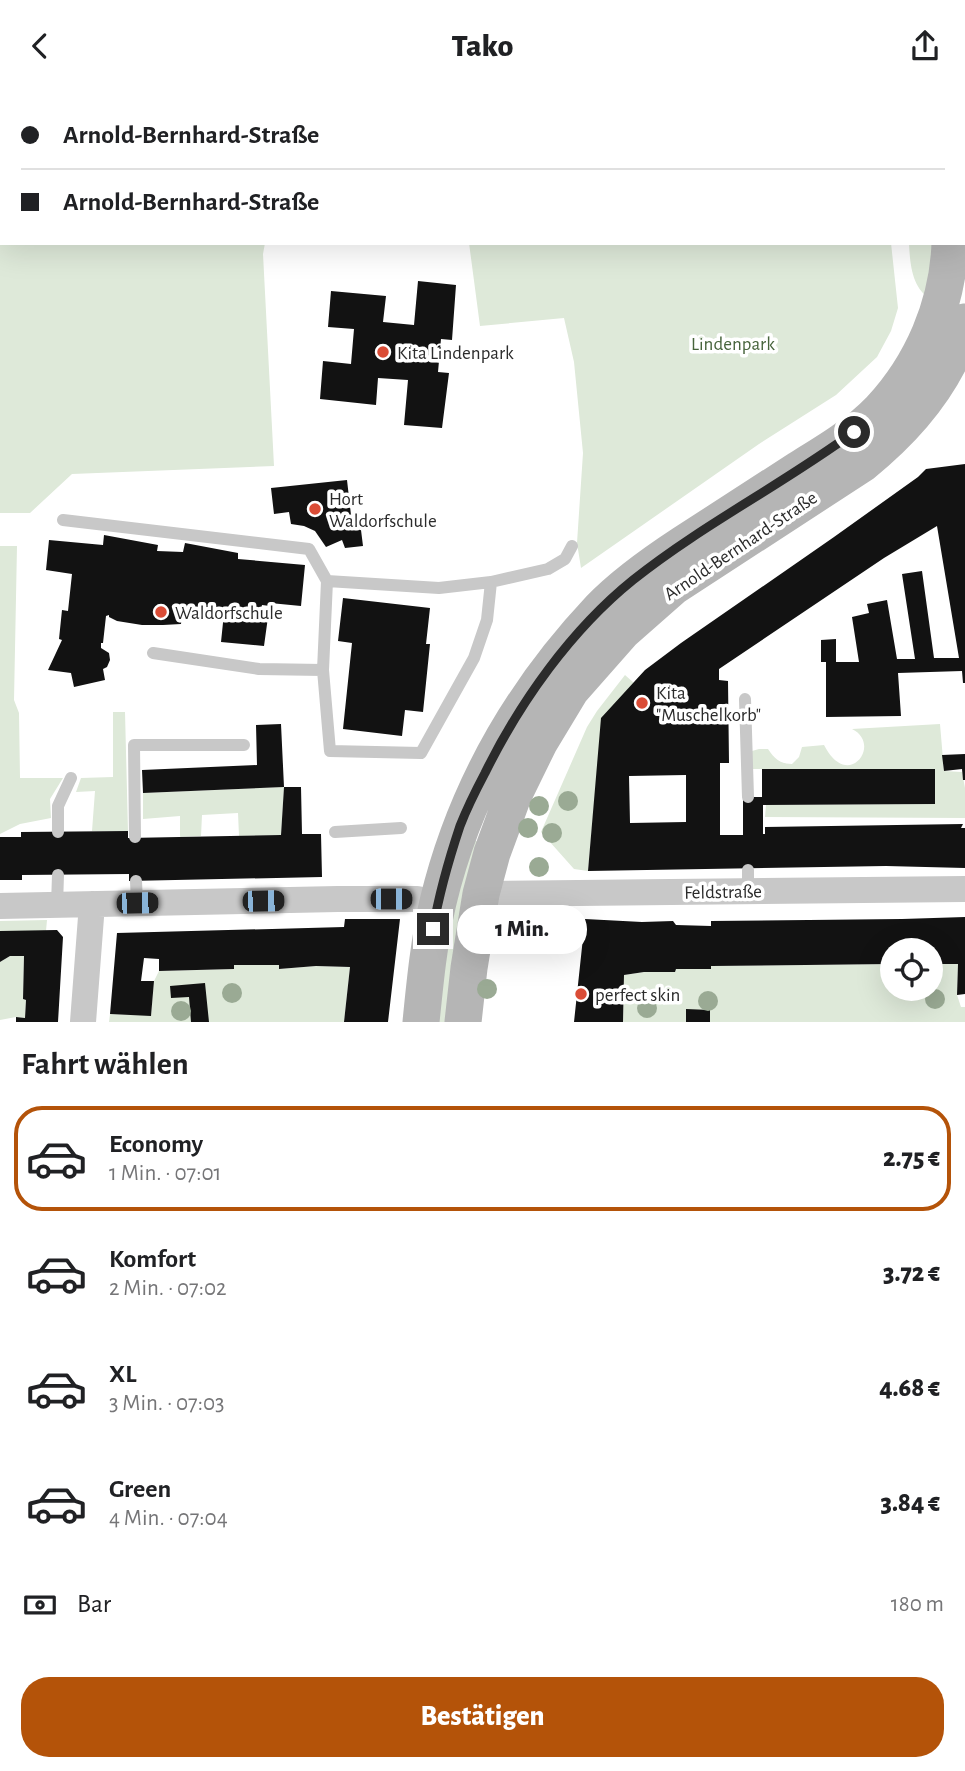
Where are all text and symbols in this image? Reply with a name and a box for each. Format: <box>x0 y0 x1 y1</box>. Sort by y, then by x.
icon: back <box>21 27 59 65</box>
icon: share <box>906 27 944 65</box>
text: Tako <box>452 30 513 62</box>
text: Arnold-Bernhard-Straße <box>63 122 319 148</box>
text: Arnold-Bernhard-Straße <box>63 189 319 215</box>
park label: Lindenpark <box>691 335 775 354</box>
marker: Kita Lindenpark <box>375 344 391 360</box>
place label: Kita Lindenpark <box>397 344 514 363</box>
route start <box>838 416 870 448</box>
street label: Arnold-Bernhard-Straße <box>661 488 821 604</box>
place label: Hort Waldorfschule <box>329 490 437 531</box>
marker: Hort Waldorfschule <box>307 501 323 517</box>
marker: Waldorfschule <box>153 604 169 620</box>
place label: Waldorfschule <box>175 604 283 623</box>
place label: Kita "Muschelkorb" <box>656 684 761 725</box>
marker: Kita "Muschelkorb" <box>634 695 650 711</box>
street label: Feldstraße <box>684 882 762 903</box>
car <box>371 889 413 910</box>
car <box>242 890 285 912</box>
car <box>116 892 159 914</box>
callout: 1 Min. <box>458 905 587 953</box>
route end <box>417 913 449 945</box>
text: 1 Min. <box>495 918 549 941</box>
map controls <box>880 938 943 1001</box>
button: locate <box>880 938 943 1001</box>
marker: perfect skin <box>573 986 589 1002</box>
place label: perfect skin <box>595 986 680 1005</box>
text: Fahrt wählen <box>21 1048 189 1080</box>
icon: car <box>25 1127 88 1190</box>
text: Economy <box>109 1131 203 1157</box>
text: 2.75 € <box>883 1145 940 1171</box>
text: 1 Min. · 07:01 <box>109 1162 221 1185</box>
icon: car <box>25 1242 88 1305</box>
text: Komfort <box>109 1246 196 1272</box>
text: 3.72 € <box>883 1260 940 1286</box>
text: 2 Min. · 07:02 <box>109 1277 227 1300</box>
icon: car <box>25 1357 88 1420</box>
text: XL <box>109 1361 136 1387</box>
text: 4.68 € <box>879 1375 940 1401</box>
text: 3 Min. · 07:03 <box>109 1392 225 1415</box>
icon: car <box>25 1472 88 1535</box>
text: Green <box>109 1476 171 1502</box>
text: 3.84 € <box>881 1490 940 1516</box>
text: 4 Min. · 07:04 <box>109 1507 228 1530</box>
icon: cash <box>21 1586 59 1624</box>
text: Bar <box>77 1591 111 1617</box>
text: 180 m <box>891 1593 944 1616</box>
button: Bestätigen <box>21 1677 944 1757</box>

